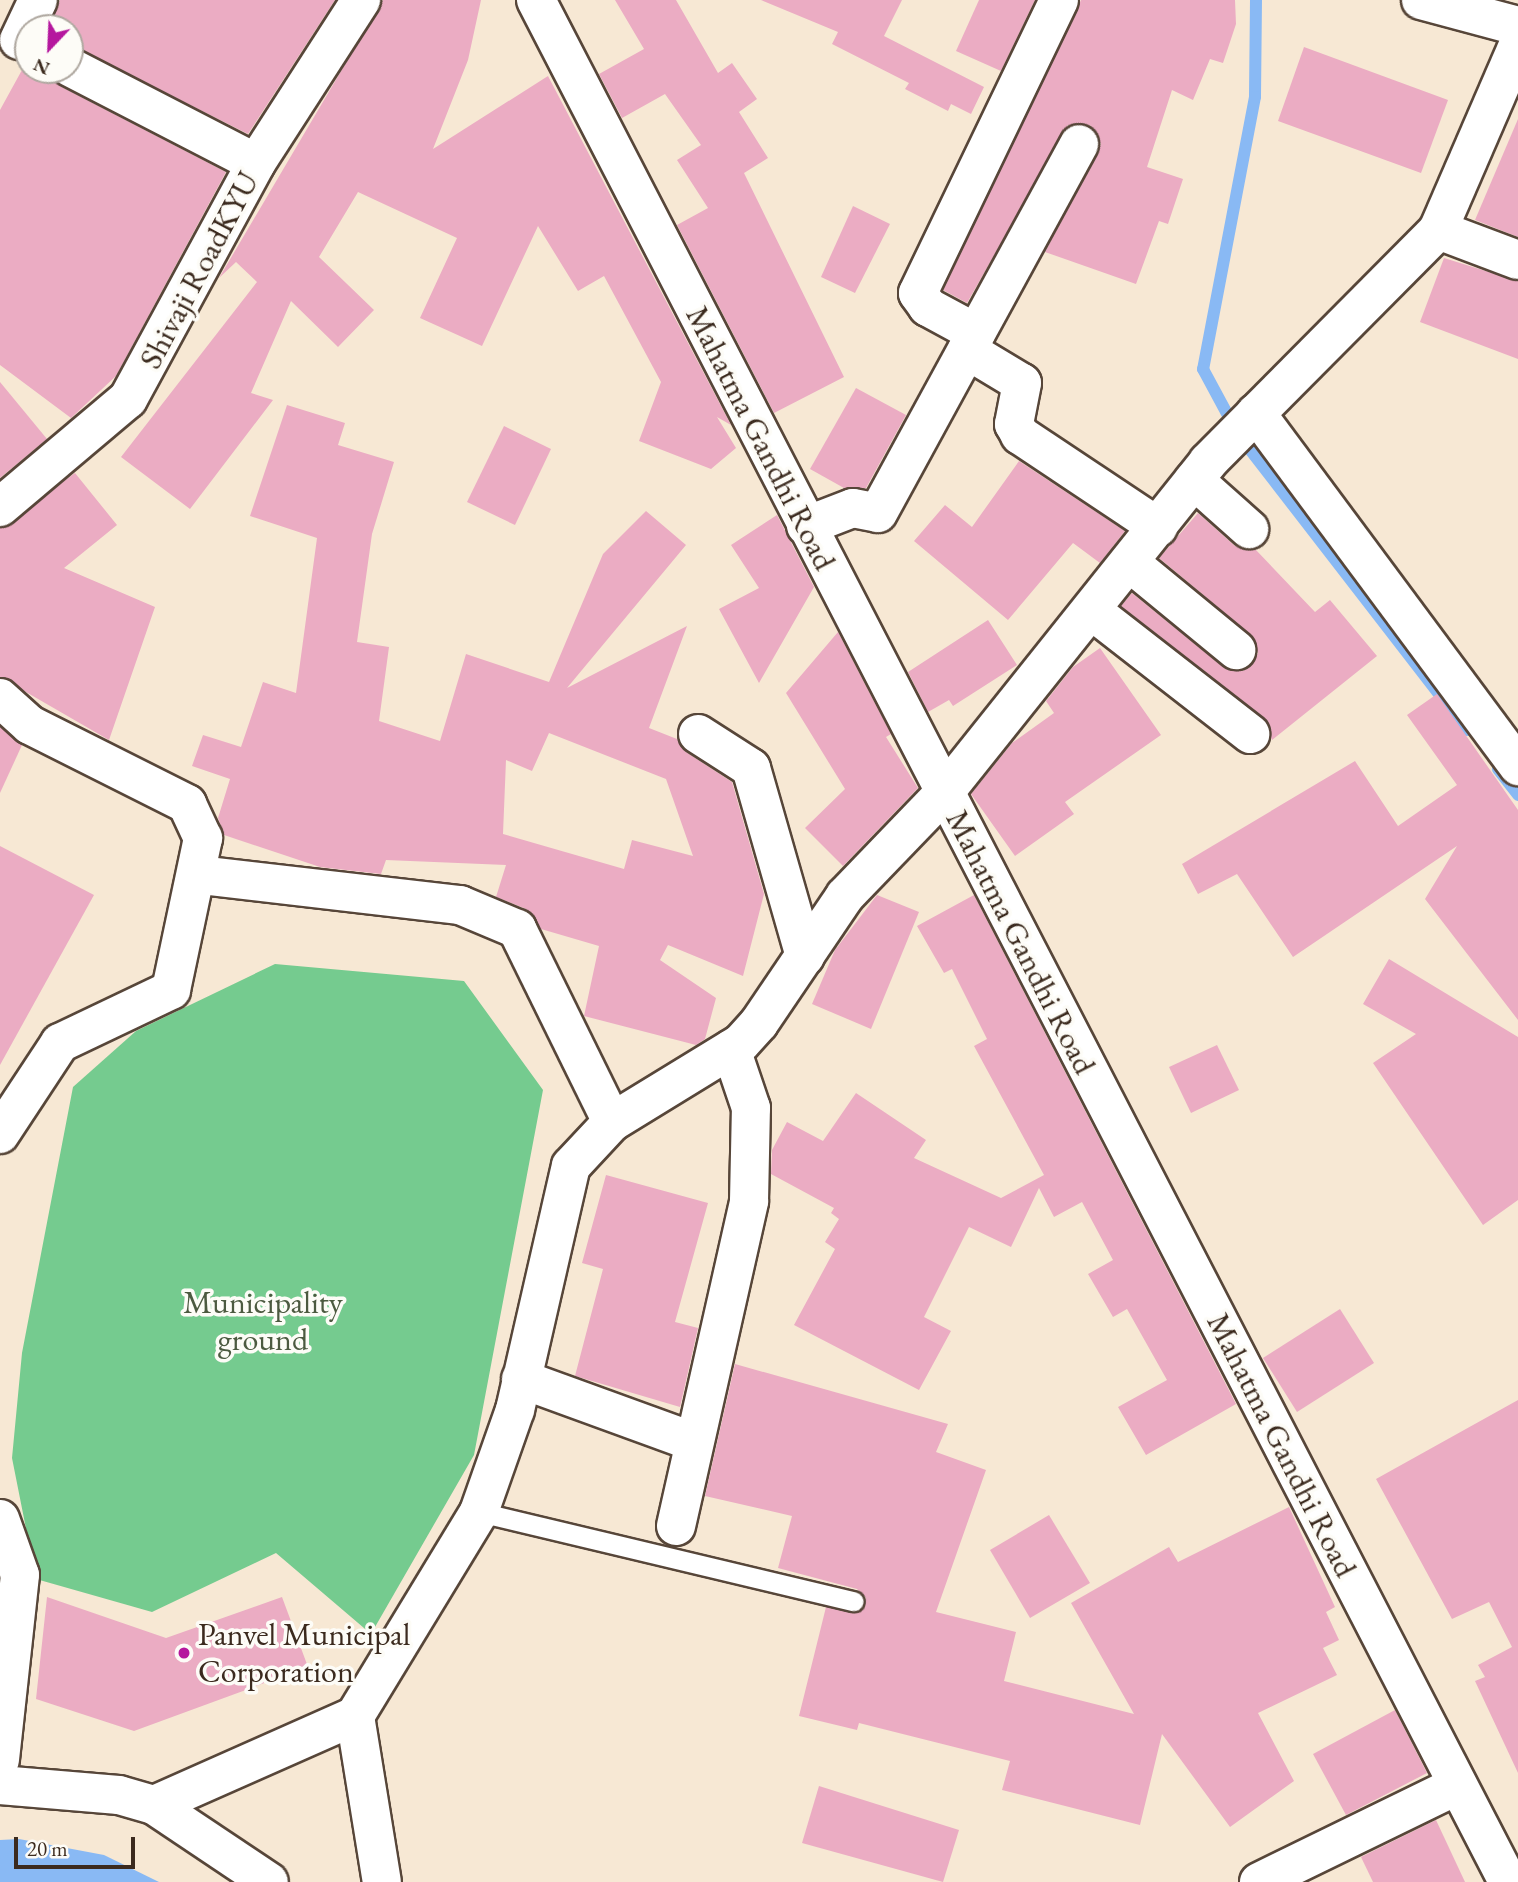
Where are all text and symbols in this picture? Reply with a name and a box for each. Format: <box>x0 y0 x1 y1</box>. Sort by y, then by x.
north arrow <box>14 14 84 84</box>
text: N <box>29 52 53 81</box>
street label: Shivaji RoadKYU <box>131 165 267 375</box>
street label: Mahatma Gandhi Road <box>678 300 844 576</box>
street label: Mahatma Gandhi Road <box>938 804 1104 1080</box>
park label: Municipality ground <box>183 1284 343 1359</box>
street label: Mahatma Gandhi Road <box>1199 1307 1365 1583</box>
place label: Panvel Municipal Corporation <box>198 1616 410 1691</box>
marker: Panvel Municipal Corporation <box>176 1645 192 1661</box>
scale bar <box>18 1822 138 1866</box>
text: 20 m <box>27 1835 68 1862</box>

